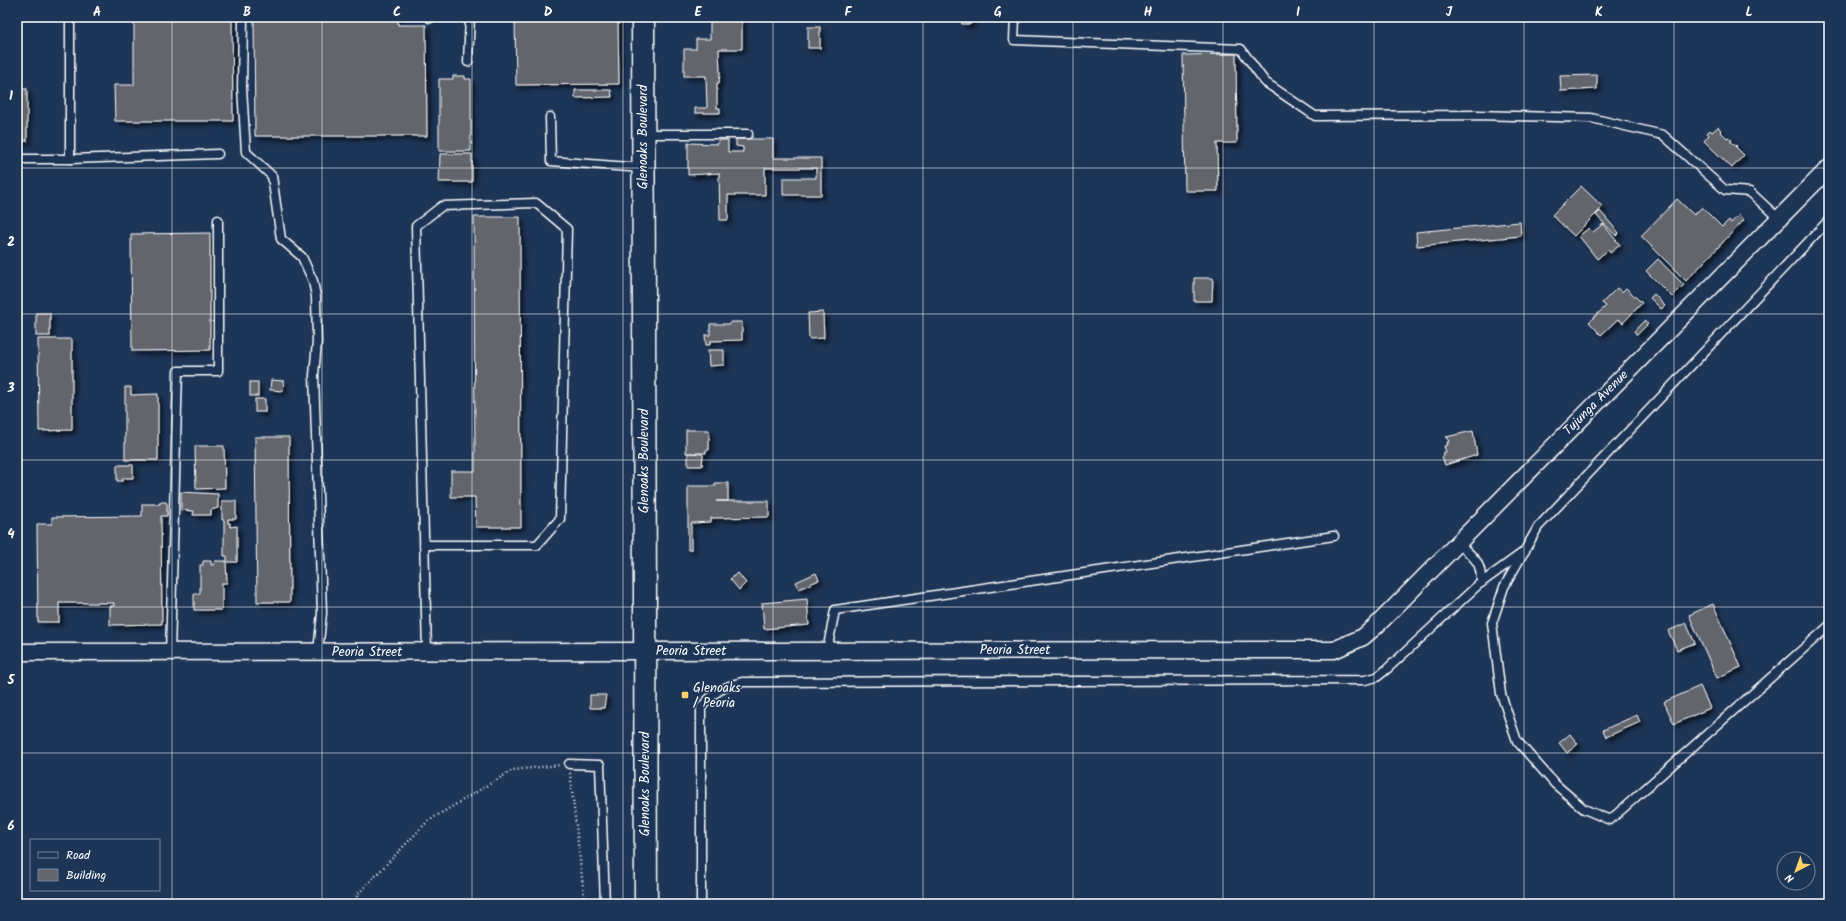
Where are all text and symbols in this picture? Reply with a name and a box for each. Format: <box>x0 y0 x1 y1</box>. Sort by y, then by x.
text: A <box>93 2 101 23</box>
text: B <box>243 2 251 23</box>
text: C <box>393 2 401 23</box>
text: D <box>544 2 553 23</box>
text: E <box>694 2 702 23</box>
text: F <box>844 2 852 23</box>
text: G <box>994 2 1002 23</box>
text: H <box>1144 2 1153 23</box>
text: I <box>1296 2 1300 23</box>
text: J <box>1446 2 1453 23</box>
text: K <box>1595 2 1603 23</box>
text: L <box>1745 2 1753 23</box>
street label: Glenoaks Boulevard <box>633 84 654 189</box>
text: 1 <box>9 86 13 107</box>
text: 2 <box>7 232 15 253</box>
street label: Tujunga Avenue <box>1558 365 1634 441</box>
text: 3 <box>6 378 15 399</box>
street label: Glenoaks Boulevard <box>634 408 655 513</box>
text: 4 <box>7 524 15 545</box>
street label: Peoria Street <box>980 640 1051 661</box>
street label: Peoria Street <box>656 641 727 662</box>
street label: Peoria Street <box>332 642 403 663</box>
text: 5 <box>7 670 16 691</box>
place label: Glenoaks / Peoria <box>693 678 741 714</box>
marker: Glenoaks / Peoria <box>680 690 690 700</box>
street label: Glenoaks Boulevard <box>635 731 656 836</box>
text: 6 <box>7 816 15 837</box>
legend <box>30 839 160 891</box>
text: Road <box>66 846 91 865</box>
north arrow <box>1776 851 1816 891</box>
text: Building <box>66 866 106 885</box>
text: N <box>1782 869 1799 887</box>

